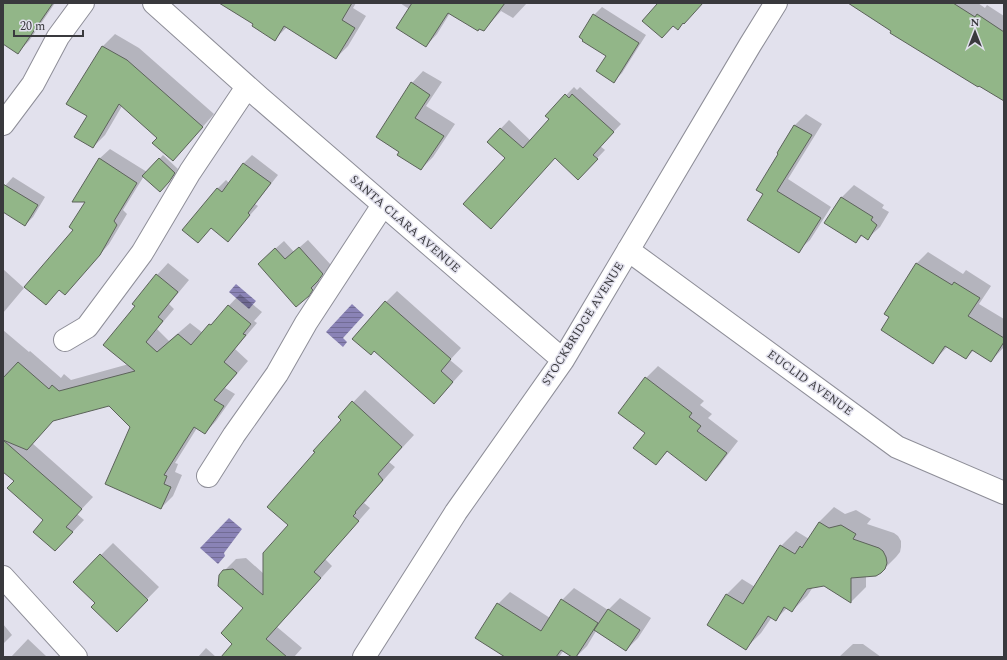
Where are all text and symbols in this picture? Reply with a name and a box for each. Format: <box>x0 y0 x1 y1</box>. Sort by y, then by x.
scale bar <box>14 12 83 38</box>
north arrow <box>955 12 995 52</box>
text: N <box>971 14 980 31</box>
text: 20 m <box>20 17 45 36</box>
street label: SANTA CLARA AVENUE <box>345 171 465 277</box>
street label: STOCKBRIDGE AVENUE <box>537 258 629 390</box>
street label: EUCLID AVENUE <box>763 345 857 421</box>

